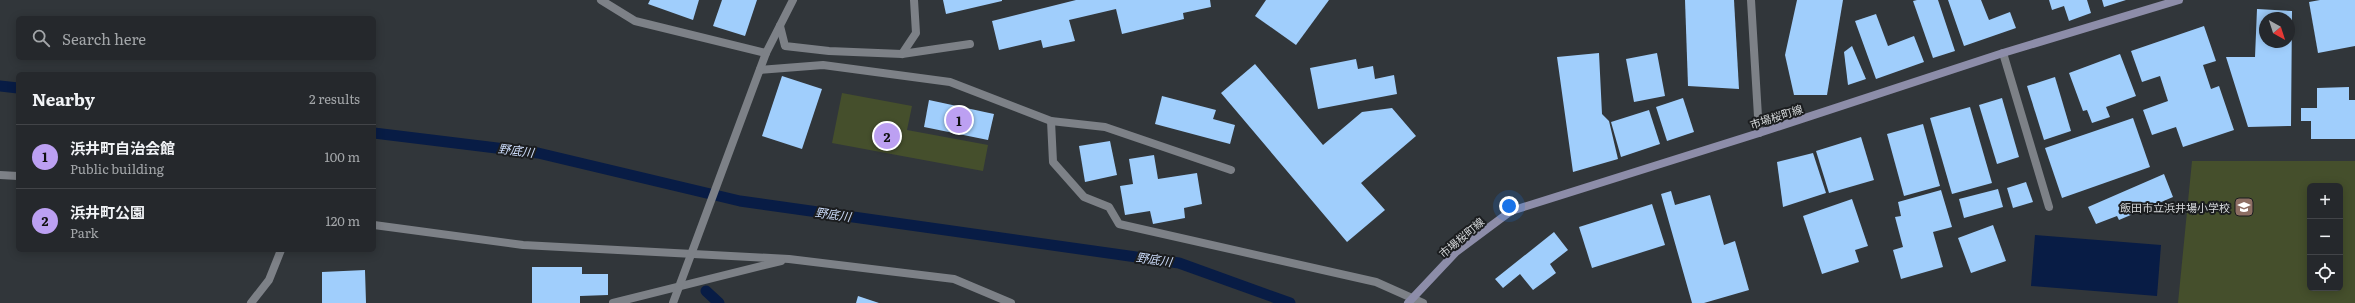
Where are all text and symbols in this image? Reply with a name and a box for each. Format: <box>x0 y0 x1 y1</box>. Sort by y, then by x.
north arrow <box>2259 12 2295 48</box>
search box <box>16 16 376 60</box>
icon: search <box>30 27 52 49</box>
text: Search here <box>62 27 146 50</box>
text: Nearby <box>32 86 95 111</box>
text: 2 results <box>309 89 360 108</box>
street label: 市場桜町線 <box>1747 100 1805 132</box>
pin: 1 <box>946 105 972 135</box>
pin: 2 <box>874 121 900 151</box>
text: 浜井町自治会館 <box>70 136 175 159</box>
water label: 野底川 <box>497 139 537 161</box>
text: 1 <box>42 147 48 166</box>
text: 100 m <box>324 147 360 166</box>
text: Public building <box>70 159 164 178</box>
map controls <box>2307 183 2343 291</box>
button: + <box>2307 183 2343 219</box>
your location <box>1499 196 1519 216</box>
school or university icon: 飯田市立浜井場小学校 <box>2233 196 2255 218</box>
place label: 飯田市立浜井場小学校 <box>2120 199 2230 215</box>
text: 浜井町公園 <box>70 200 145 223</box>
water label: 野底川 <box>814 203 854 226</box>
text: 2 <box>42 211 48 230</box>
text: 120 m <box>325 211 360 230</box>
street label: 市場桜町線 <box>1435 213 1487 261</box>
button: − <box>2307 219 2343 255</box>
text: Park <box>70 223 99 242</box>
water label: 野底川 <box>1135 248 1175 271</box>
button: locate <box>2307 255 2343 291</box>

